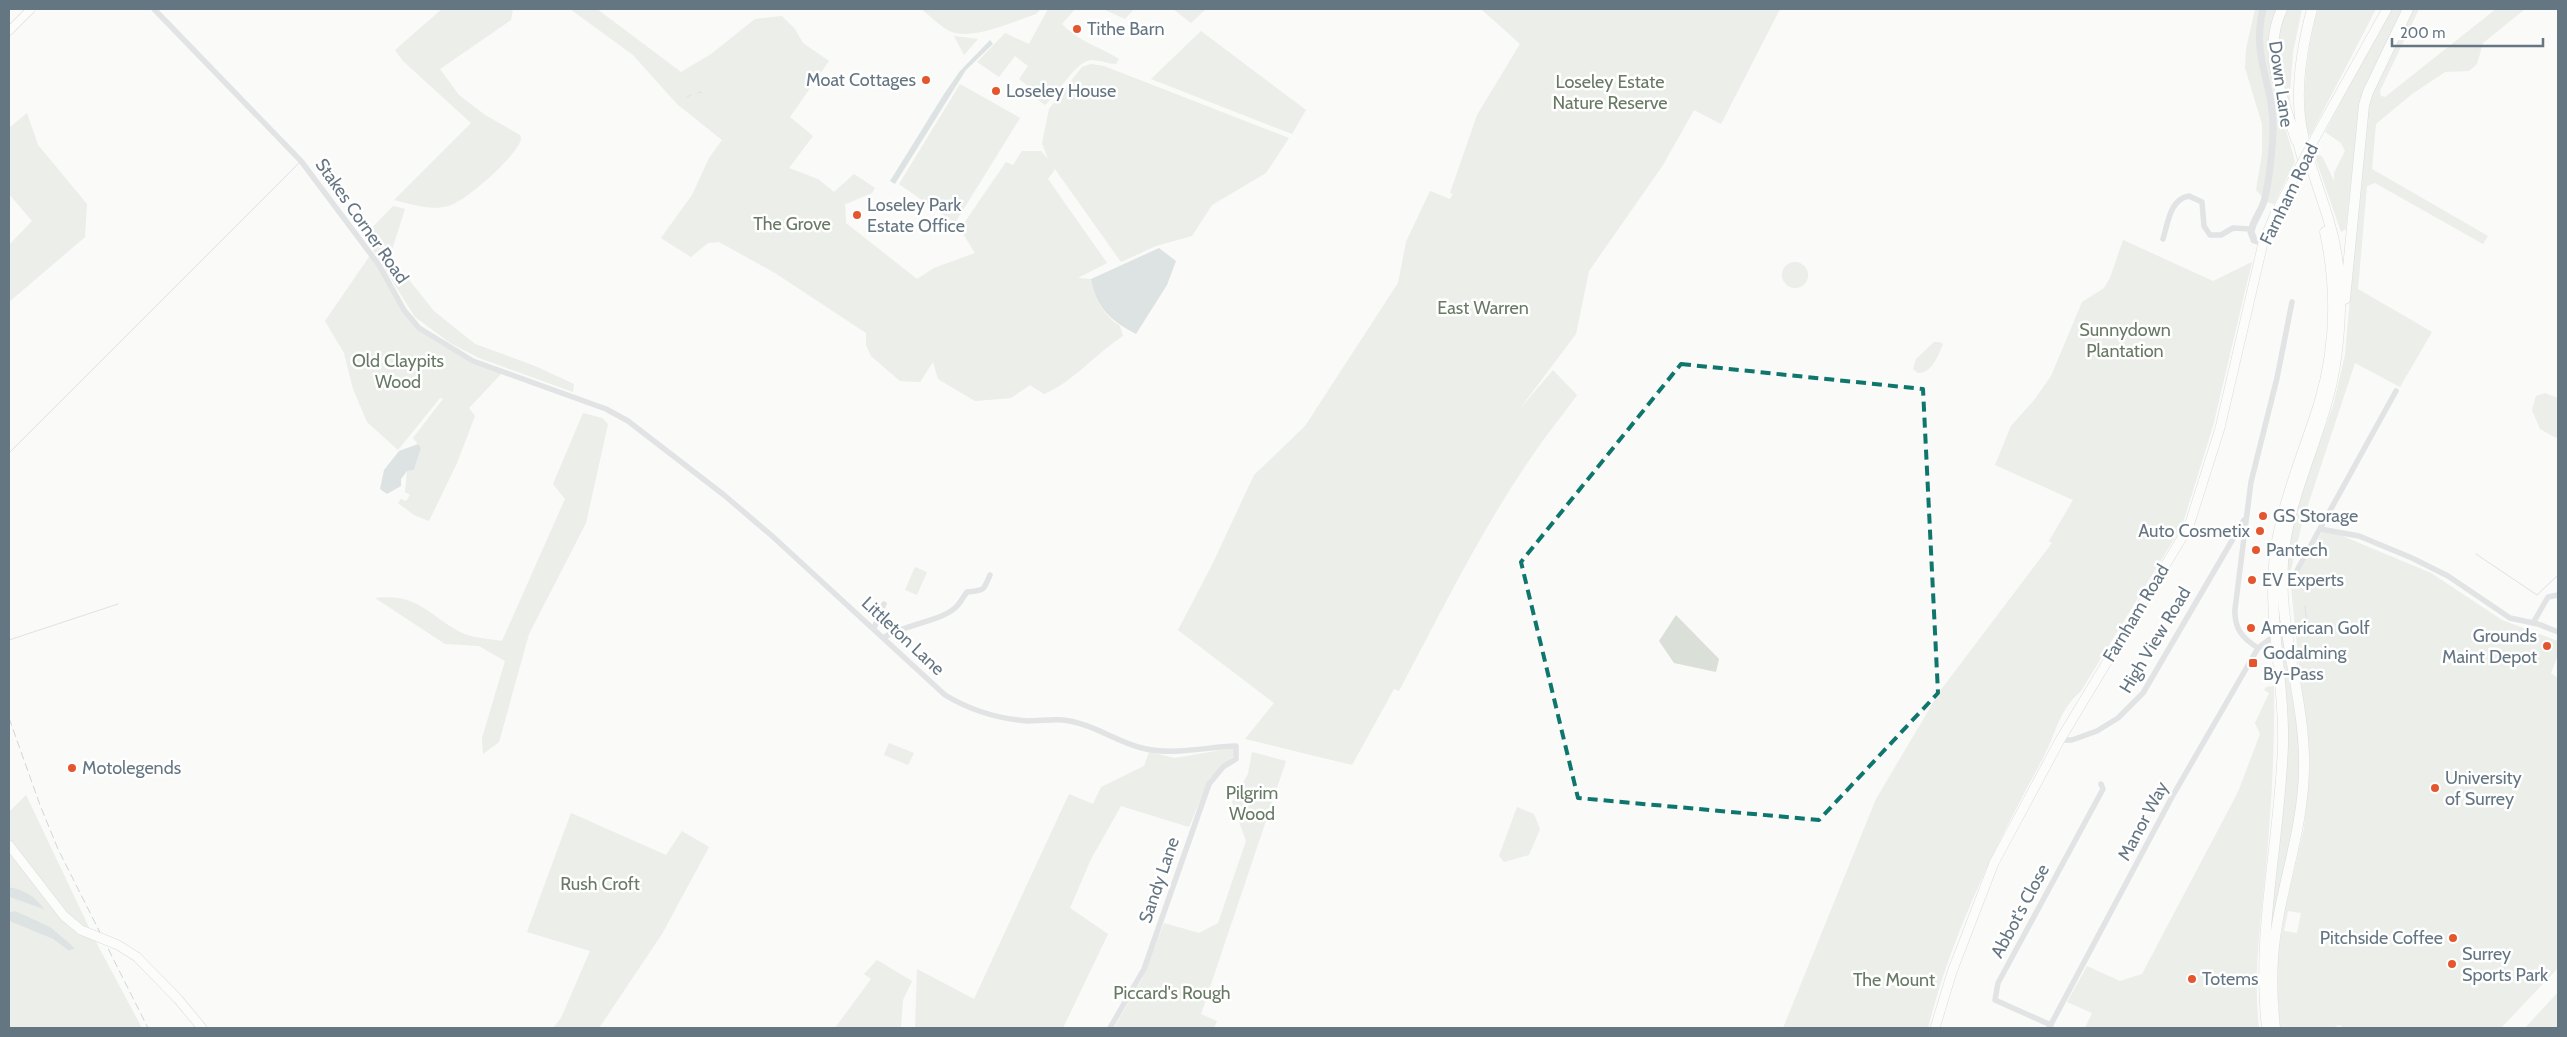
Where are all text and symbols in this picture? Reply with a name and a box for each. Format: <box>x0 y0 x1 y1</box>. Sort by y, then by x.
scale bar <box>2392 15 2543 47</box>
place label: Tithe Barn <box>1087 18 1164 40</box>
marker: Tithe Barn <box>1071 23 1083 35</box>
text: 200 m <box>2400 24 2445 42</box>
street label: Down Lane <box>2264 39 2298 129</box>
place label: Moat Cottages <box>806 69 916 91</box>
park label: Loseley Estate Nature Reserve <box>1552 71 1668 114</box>
marker: Moat Cottages <box>920 74 932 86</box>
place label: Loseley House <box>1006 80 1116 102</box>
marker: Loseley House <box>990 85 1002 97</box>
street label: Farnham Road <box>2255 140 2323 248</box>
street label: Stakes Corner Road <box>311 154 413 288</box>
place label: Loseley Park Estate Office <box>867 194 965 237</box>
marker: Loseley Park Estate Office <box>851 209 863 221</box>
park label: The Grove <box>753 213 831 235</box>
park label: East Warren <box>1437 297 1529 319</box>
park label: Sunnydown Plantation <box>2079 319 2171 362</box>
park label: Old Claypits Wood <box>352 350 444 393</box>
place label: GS Storage <box>2273 505 2358 527</box>
marker: GS Storage <box>2257 510 2269 522</box>
place label: Auto Cosmetix <box>2138 520 2250 542</box>
marker: Auto Cosmetix <box>2254 525 2266 537</box>
place label: Pantech <box>2266 539 2328 561</box>
marker: Pantech <box>2250 544 2262 556</box>
street label: Farnham Road <box>2098 560 2174 666</box>
place label: EV Experts <box>2262 569 2344 591</box>
marker: EV Experts <box>2246 574 2258 586</box>
street label: High View Road <box>2115 583 2195 697</box>
street label: Littleton Lane <box>857 592 949 680</box>
place label: American Golf <box>2261 617 2370 639</box>
marker: American Golf <box>2245 622 2257 634</box>
place label: Grounds Maint Depot <box>2442 625 2537 668</box>
marker: Grounds Maint Depot <box>2541 640 2553 652</box>
place label: Godalming By-Pass <box>2263 642 2347 685</box>
marker: Godalming By-Pass <box>2247 657 2259 669</box>
place label: Motolegends <box>82 757 181 779</box>
marker: Motolegends <box>66 762 78 774</box>
place label: University of Surrey <box>2445 767 2522 810</box>
street label: Manor Way <box>2113 778 2173 864</box>
park label: Pilgrim Wood <box>1226 782 1278 825</box>
marker: University of Surrey <box>2429 782 2441 794</box>
street label: Sandy Lane <box>1134 834 1184 926</box>
street label: Abbot's Close <box>1986 860 2054 962</box>
park label: Rush Croft <box>560 873 640 895</box>
place label: Pitchside Coffee <box>2320 927 2443 949</box>
marker: Pitchside Coffee <box>2447 932 2459 944</box>
place label: Surrey Sports Park <box>2462 943 2549 986</box>
marker: Surrey Sports Park <box>2446 958 2458 970</box>
place label: Totems <box>2202 968 2258 990</box>
park label: The Mount <box>1853 969 1935 991</box>
marker: Totems <box>2186 973 2198 985</box>
park label: Piccard's Rough <box>1113 982 1231 1004</box>

